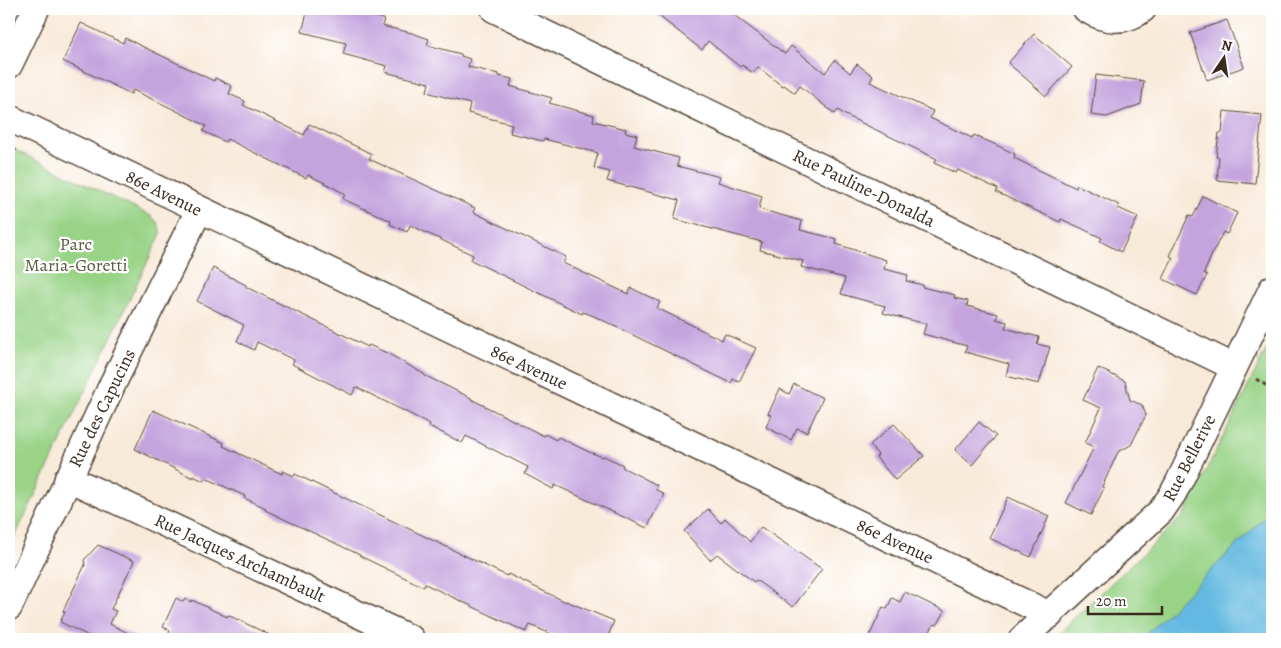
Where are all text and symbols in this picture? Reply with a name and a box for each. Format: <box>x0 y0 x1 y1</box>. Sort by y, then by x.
north arrow <box>1198 32 1248 82</box>
text: N <box>1220 35 1234 56</box>
street label: Rue Pauline-Donalda <box>789 143 940 233</box>
street label: 86e Avenue <box>122 164 206 222</box>
park label: Parc Maria-Goretti <box>25 232 128 277</box>
street label: 86e Avenue <box>487 339 571 395</box>
street label: Rue des Capucins <box>63 345 141 471</box>
street label: Rue Bellerive <box>1157 410 1221 506</box>
street label: Rue Jacques Archambault <box>151 508 329 608</box>
street label: 86e Avenue <box>853 513 937 569</box>
scale bar <box>1088 583 1162 615</box>
text: 20 m <box>1096 591 1127 611</box>

